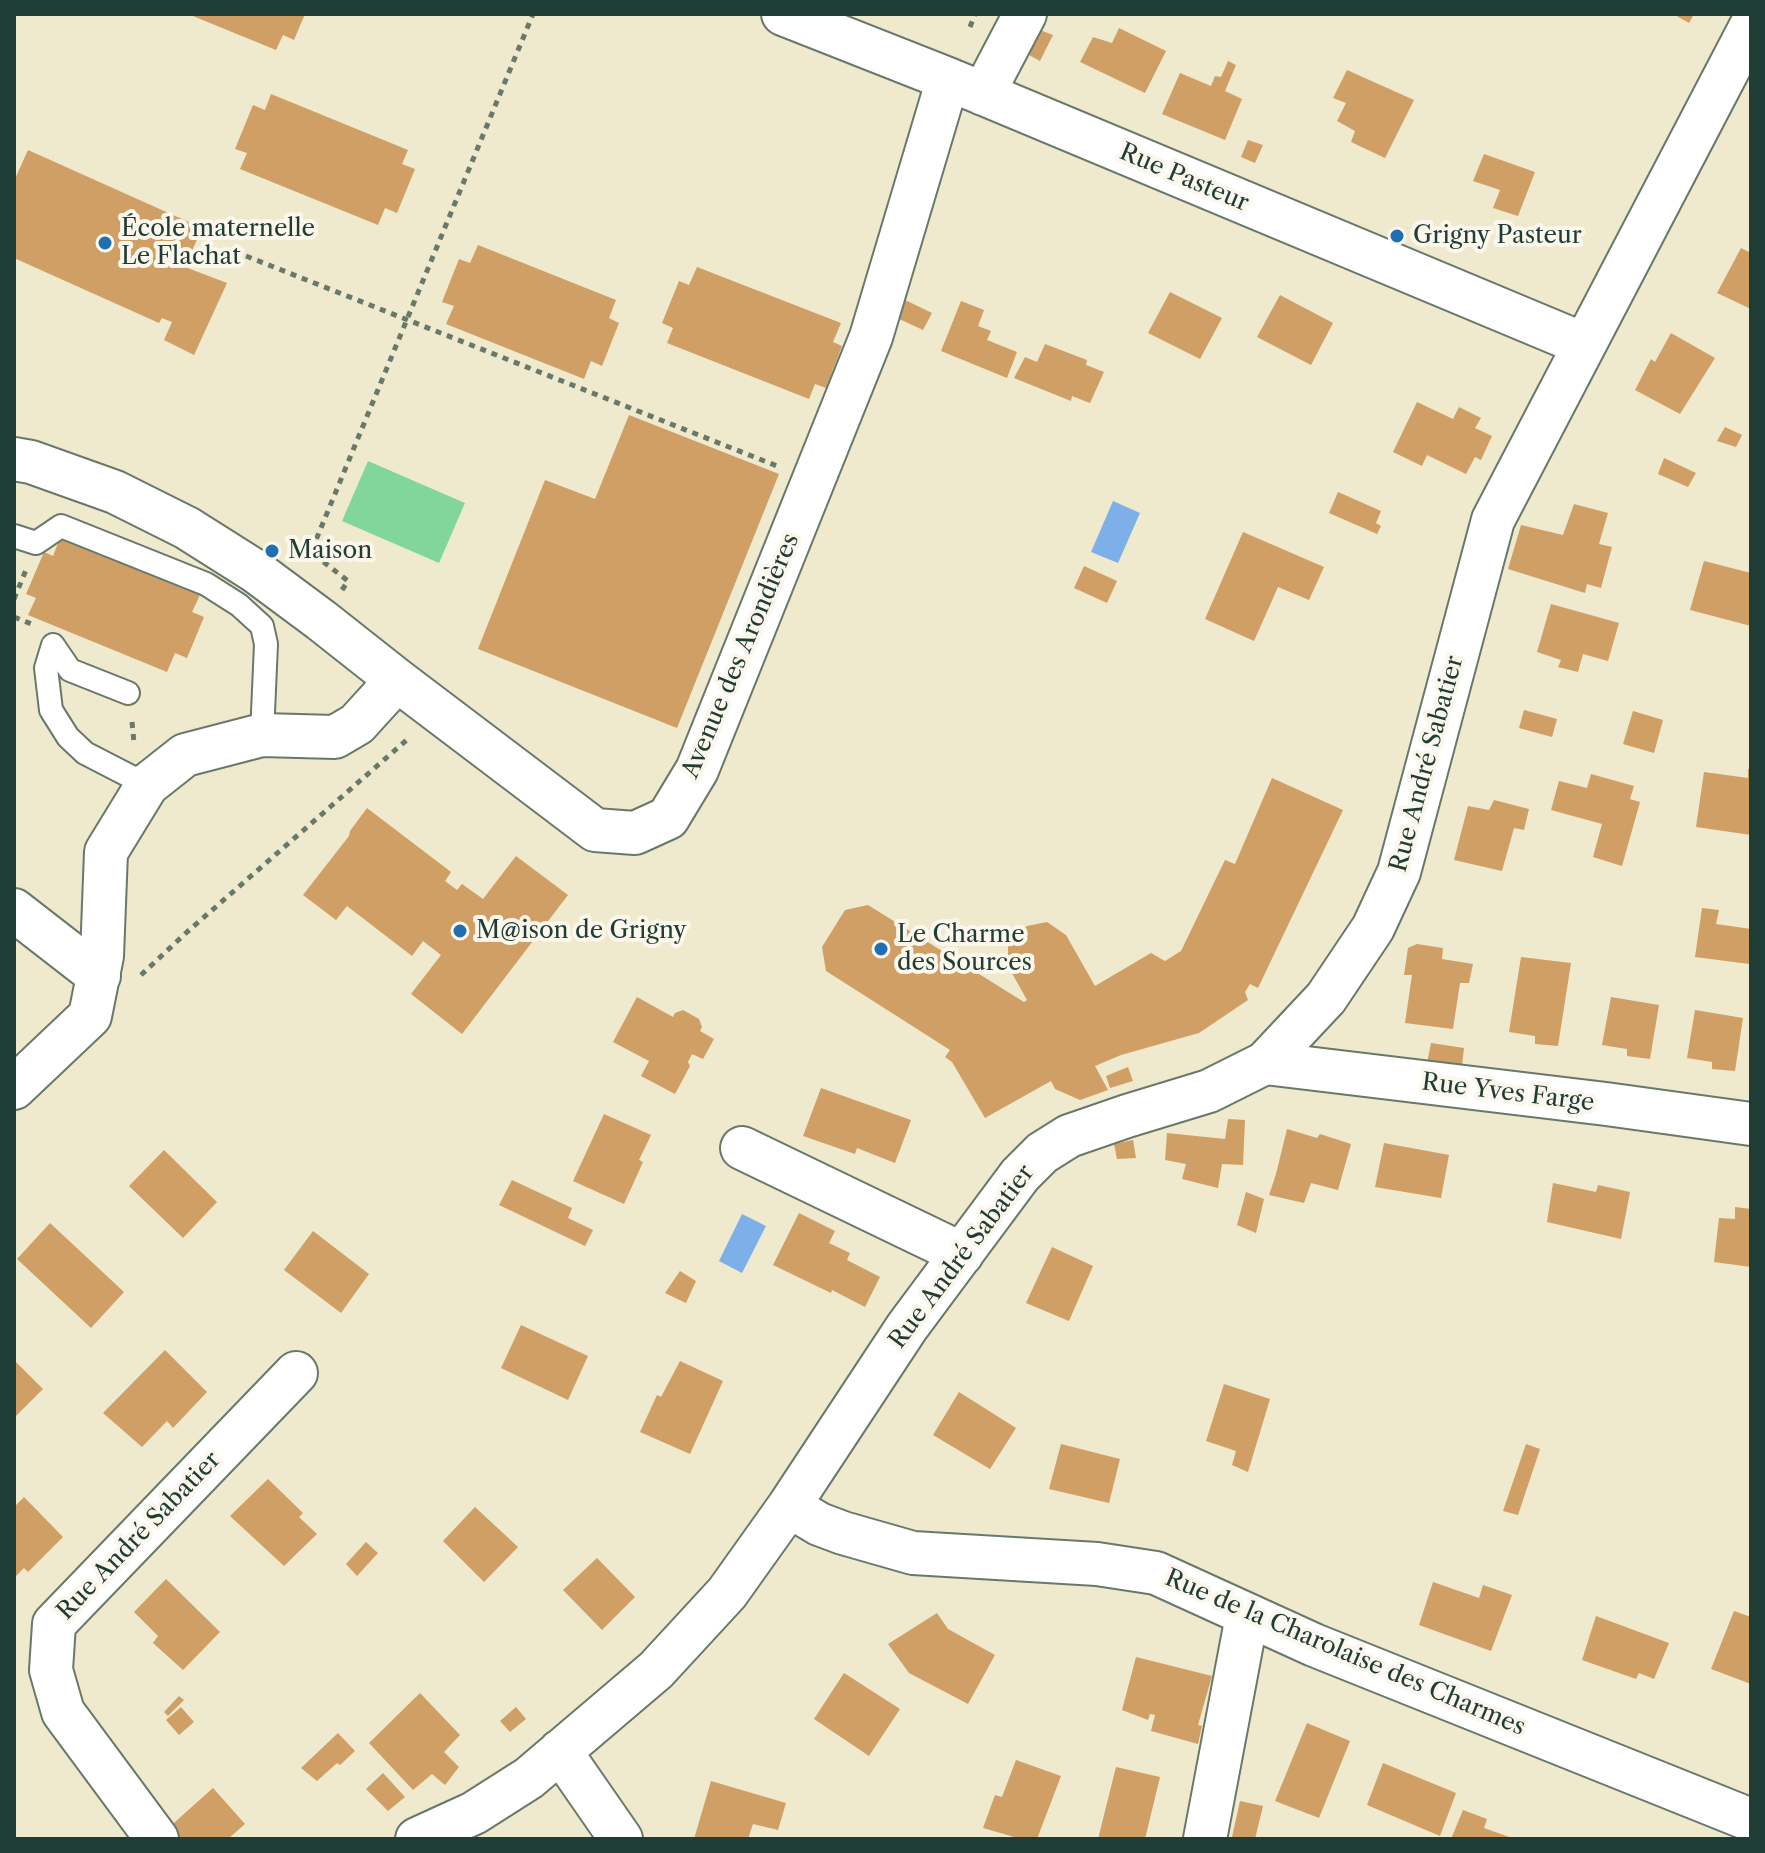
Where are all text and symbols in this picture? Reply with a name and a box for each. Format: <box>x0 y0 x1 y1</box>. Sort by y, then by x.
street label: Rue Pasteur <box>1115 138 1253 218</box>
place label: École maternelle Le Flachat <box>121 215 315 271</box>
place label: Grigny Pasteur <box>1413 222 1582 250</box>
marker: Grigny Pasteur <box>1388 227 1406 245</box>
marker: École maternelle Le Flachat <box>96 234 114 252</box>
street label: Avenue des Arondières <box>676 529 806 783</box>
place label: Maison <box>288 537 372 565</box>
marker: Maison <box>263 542 281 560</box>
street label: Rue André Sabatier <box>1384 653 1470 875</box>
place label: M@ison de Grigny <box>476 917 687 945</box>
place label: Le Charme des Sources <box>897 921 1032 977</box>
marker: M@ison de Grigny <box>451 922 469 940</box>
marker: Le Charme des Sources <box>872 940 890 958</box>
street label: Rue Yves Farge <box>1420 1068 1596 1118</box>
street label: Rue André Sabatier <box>884 1159 1040 1355</box>
street label: Rue André Sabatier <box>51 1446 227 1626</box>
street label: Rue de la Charolaise des Charmes <box>1161 1564 1529 1742</box>

